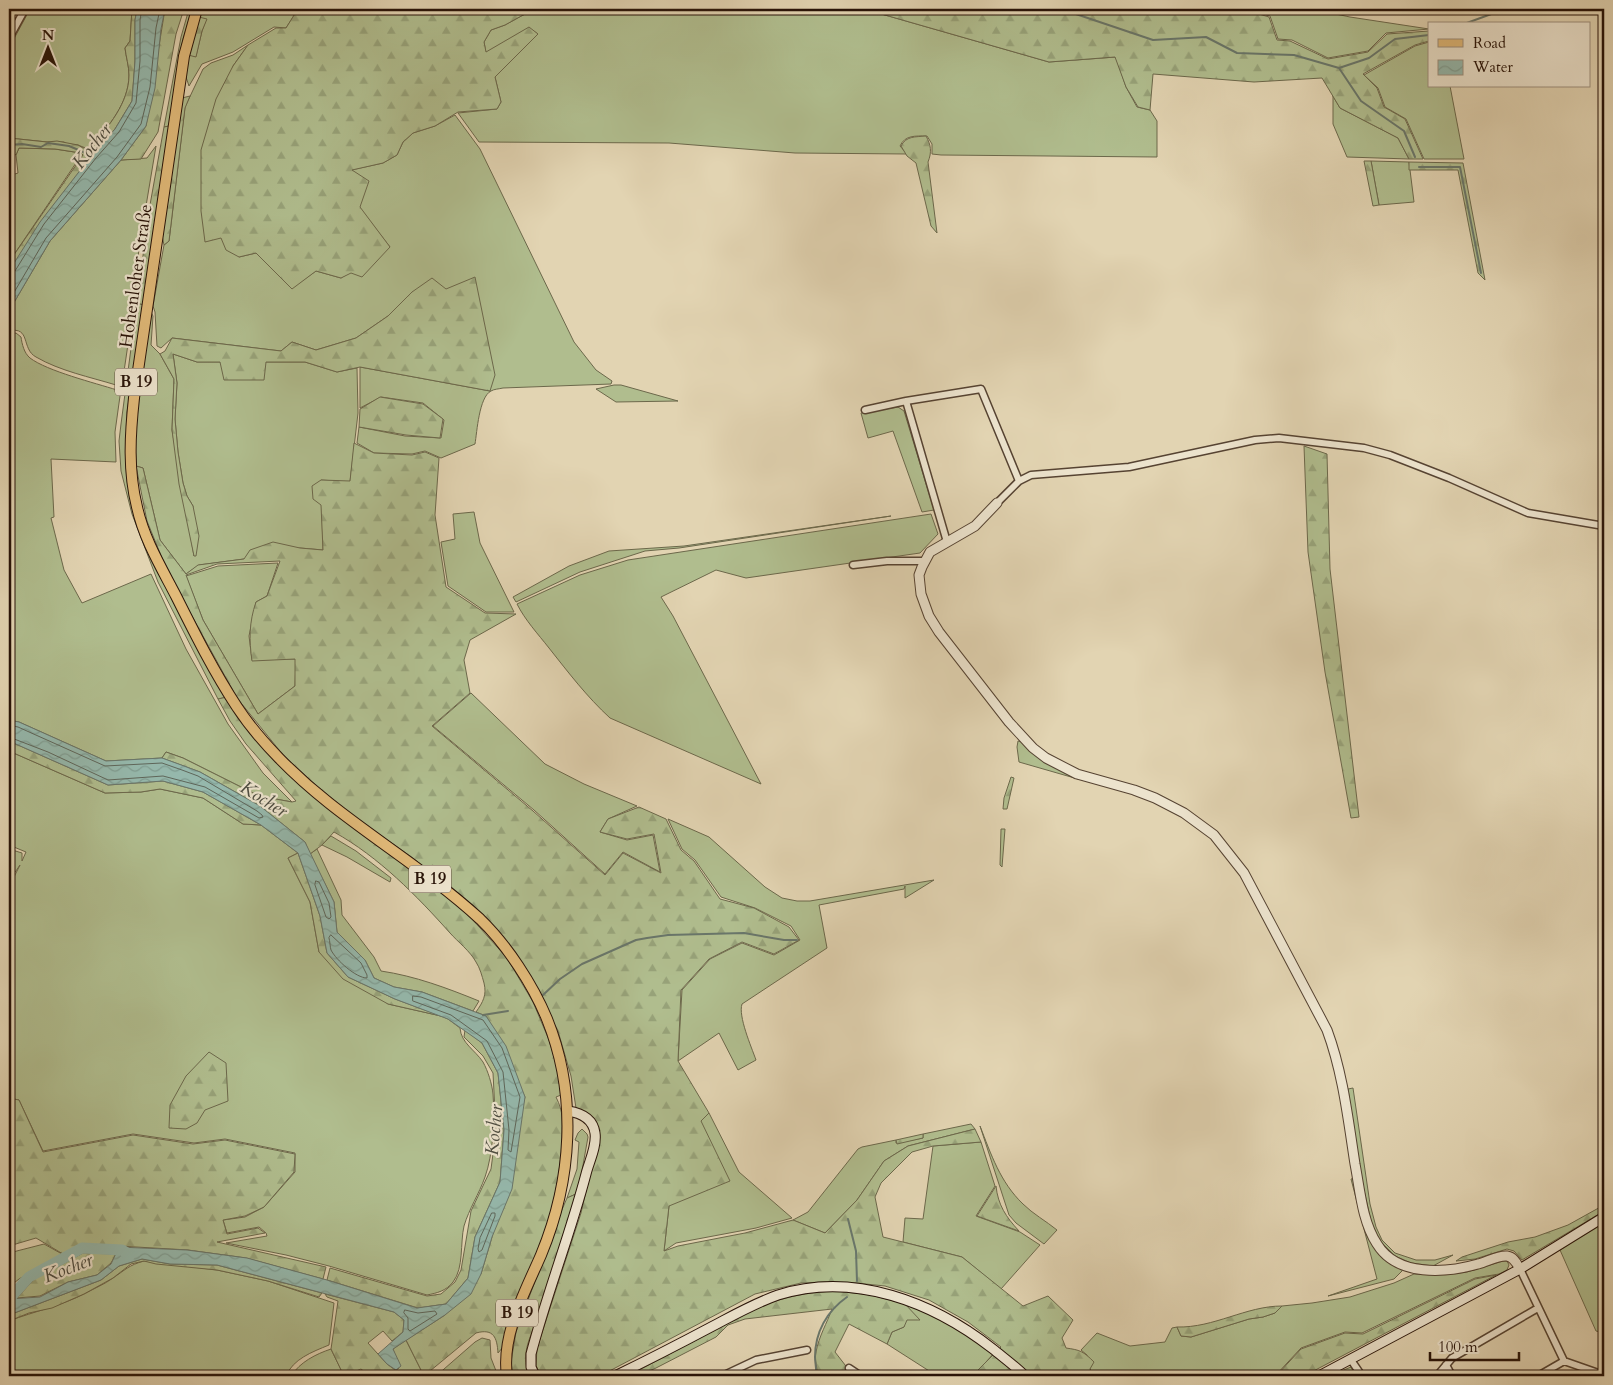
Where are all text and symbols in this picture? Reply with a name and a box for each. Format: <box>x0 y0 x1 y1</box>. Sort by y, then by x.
north arrow <box>22 22 72 72</box>
legend <box>1428 22 1590 88</box>
text: N <box>42 26 54 45</box>
text: Road <box>1473 33 1506 53</box>
text: Water <box>1472 57 1514 77</box>
water label: Kocher <box>66 117 119 174</box>
street label: Hohenloher Straße <box>114 203 158 349</box>
road number: B 19 <box>115 368 157 396</box>
water label: Kocher <box>235 774 293 824</box>
road number: B 19 <box>409 866 451 892</box>
water label: Kocher <box>479 1103 509 1157</box>
water label: Kocher <box>39 1246 97 1289</box>
road number: B 19 <box>496 1300 538 1326</box>
scale bar <box>1430 1330 1519 1362</box>
text: 100 m <box>1438 1337 1478 1357</box>

